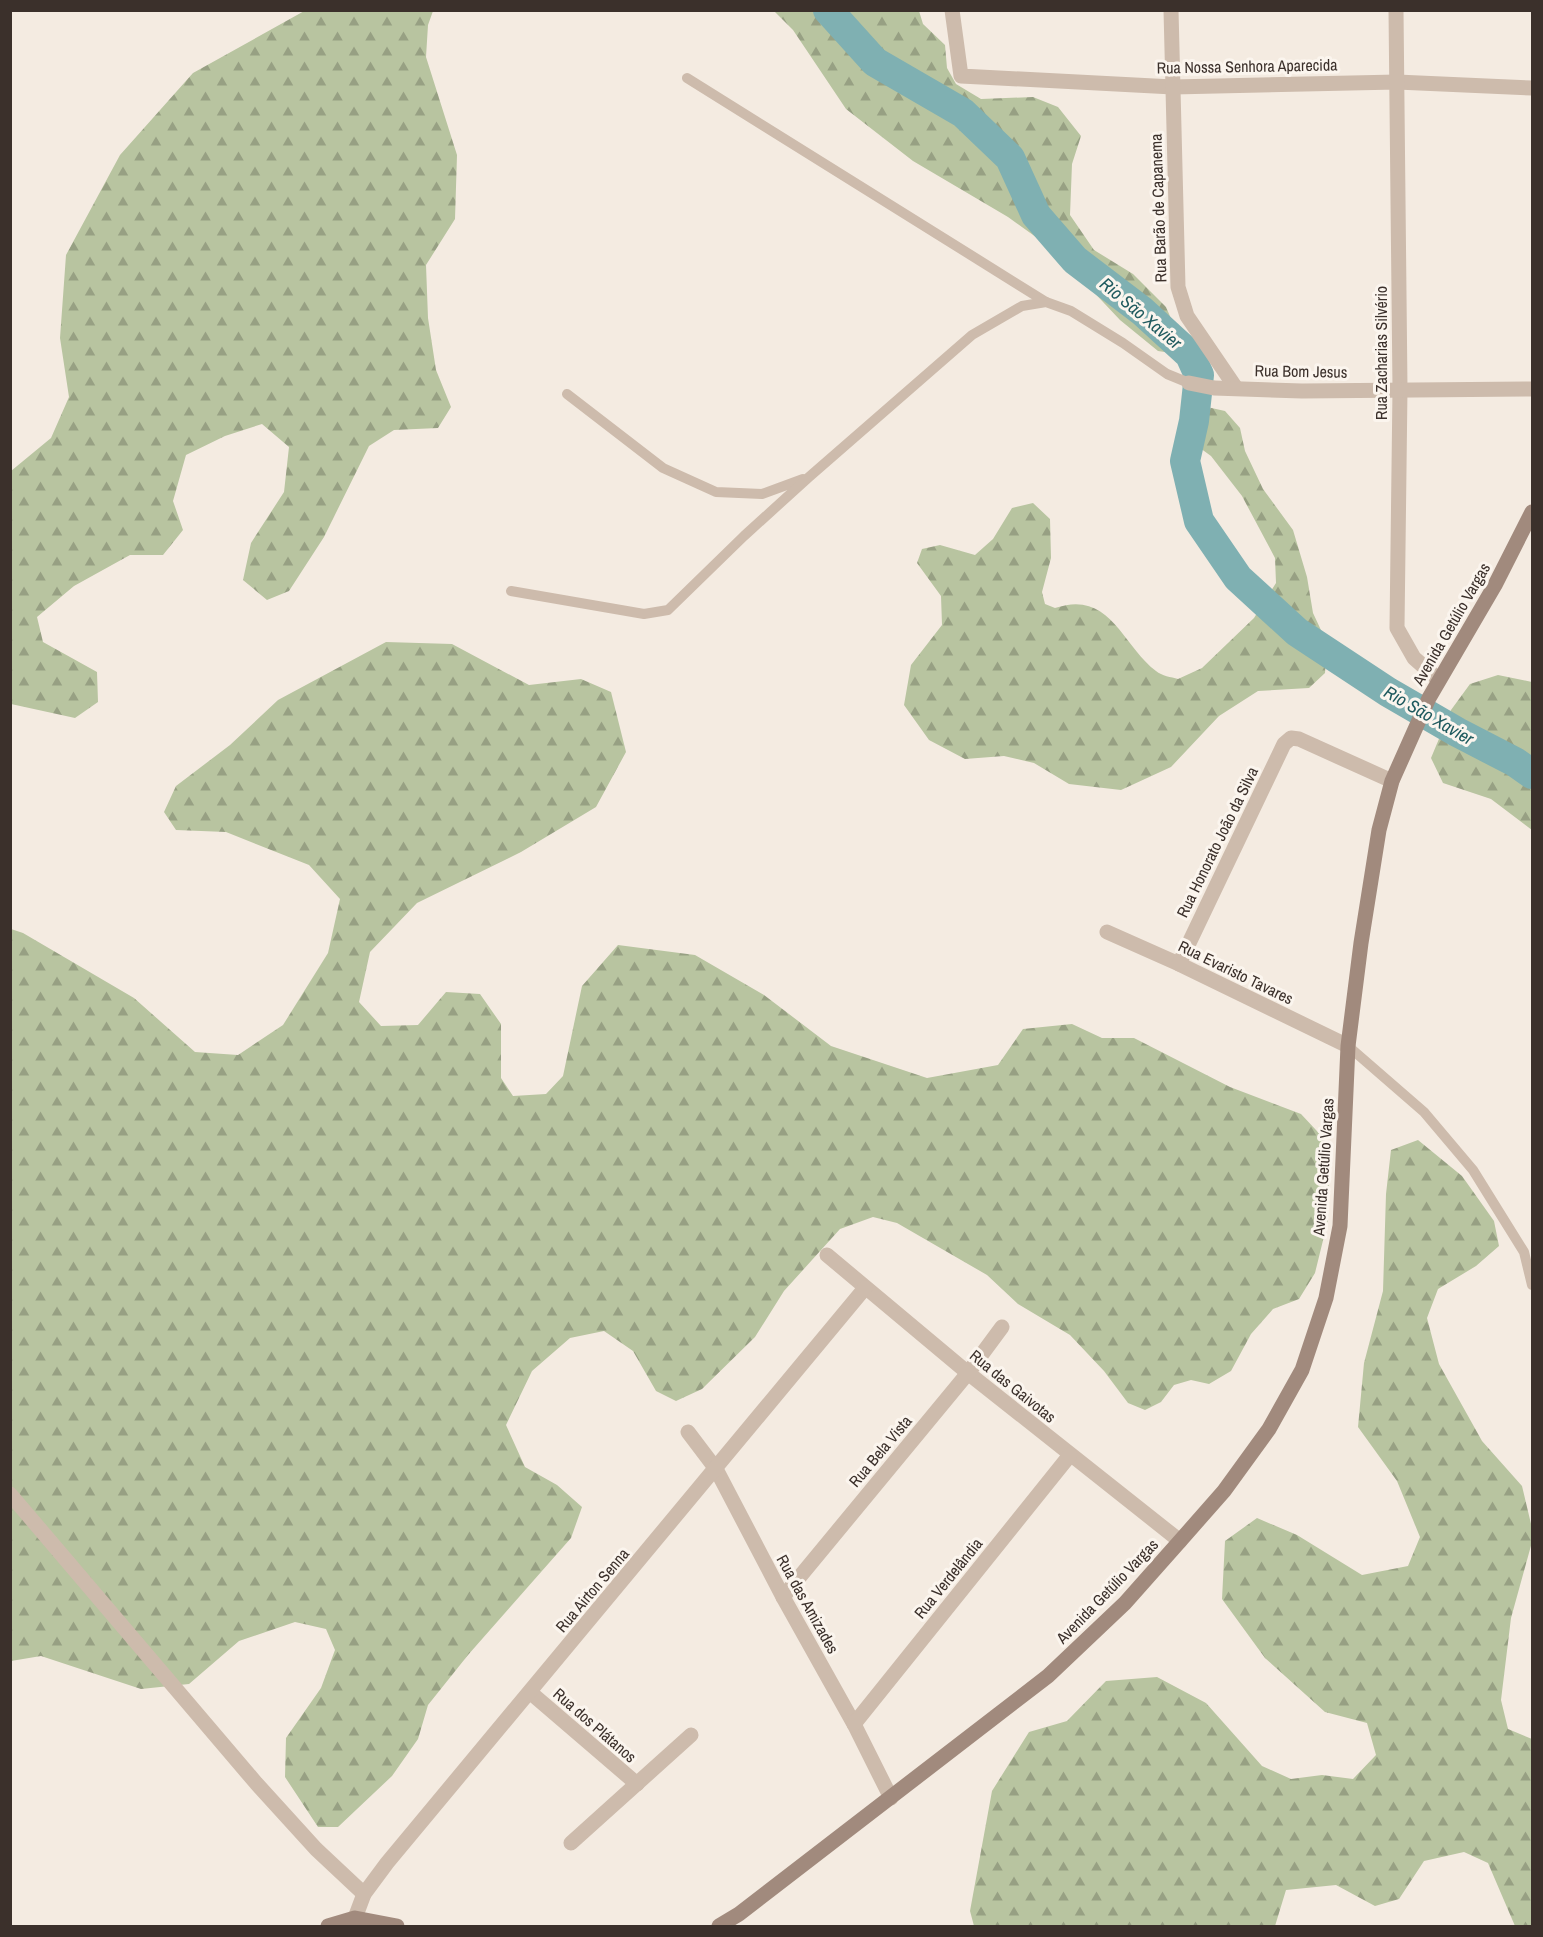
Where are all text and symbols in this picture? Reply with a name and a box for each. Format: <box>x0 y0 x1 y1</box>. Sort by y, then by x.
street label: Rua Nossa Senhora Aparecida <box>1156 53 1338 79</box>
street label: Rua Barão de Capanema <box>1144 133 1172 283</box>
water label: Rio São Xavier <box>1095 271 1188 355</box>
street label: Rua Zacharias Silvério <box>1370 286 1392 420</box>
street label: Rua Bom Jesus <box>1255 359 1347 383</box>
street label: Avenida Getúlio Vargas <box>1406 559 1495 690</box>
water label: Rio São Xavier <box>1380 679 1479 751</box>
street label: Rua Honorato João da Silva <box>1171 762 1263 921</box>
street label: Rua Evaristo Tavares <box>1175 935 1297 1009</box>
street label: Avenida Getúlio Vargas <box>1307 1097 1339 1238</box>
street label: Rua das Gaivotas <box>965 1344 1061 1428</box>
street label: Rua Bela Vista <box>844 1410 917 1492</box>
street label: Rua Verdelândia <box>909 1533 988 1623</box>
street label: Avenida Getúlio Vargas <box>1050 1534 1163 1649</box>
street label: Rua Airton Senna <box>550 1543 634 1637</box>
street label: Rua das Amizades <box>772 1551 844 1657</box>
street label: Rua dos Plátanos <box>549 1683 641 1767</box>

